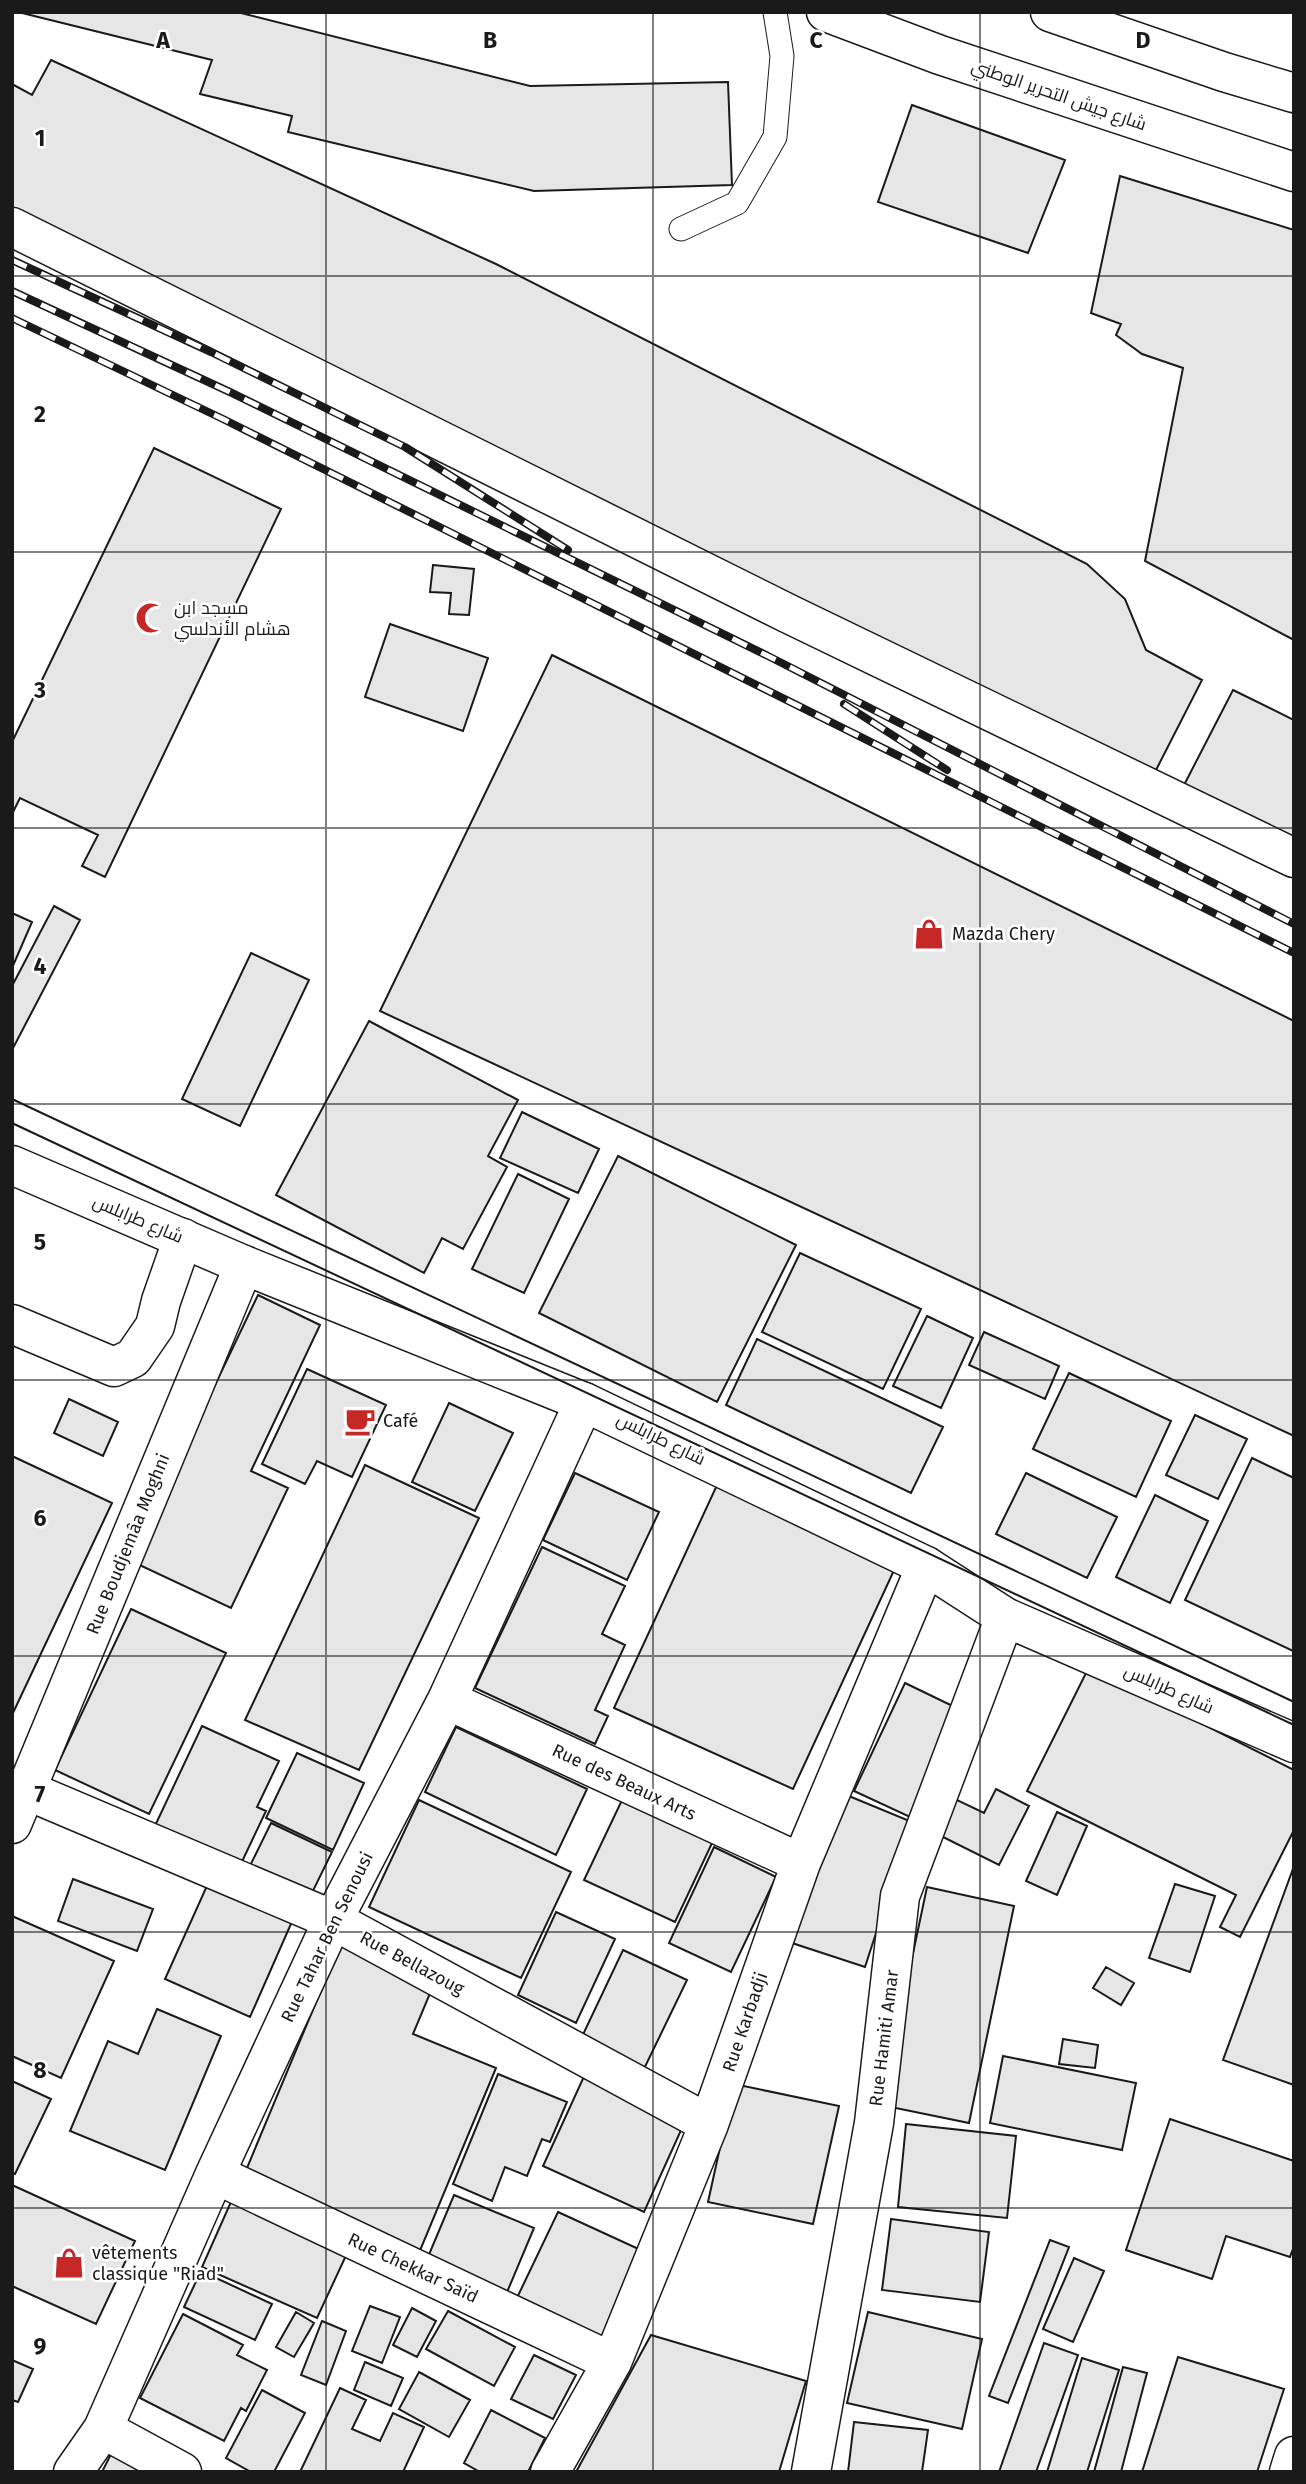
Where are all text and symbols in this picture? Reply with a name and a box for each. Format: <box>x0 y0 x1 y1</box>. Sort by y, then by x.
text: A <box>155 26 170 54</box>
text: B <box>483 26 497 54</box>
text: C <box>809 26 823 54</box>
text: D <box>1136 26 1151 54</box>
street label: شارع جيش التحرير الوطني <box>968 55 1149 138</box>
text: 1 <box>35 124 45 152</box>
text: 2 <box>34 400 46 428</box>
place label: مسجد ابن هشام الأندلسي <box>174 597 291 642</box>
mosque icon: مسجد ابن هشام الأندلسي <box>134 601 168 635</box>
text: 3 <box>33 676 46 704</box>
shop icon: Mazda Chery <box>912 917 946 951</box>
place label: Mazda Chery <box>952 923 1055 945</box>
text: 4 <box>34 952 47 980</box>
street label: شارع طرابلس <box>89 1190 186 1249</box>
text: 5 <box>34 1228 46 1256</box>
cafe icon: Café <box>343 1404 377 1438</box>
street label: شارع طرابلس <box>613 1408 709 1471</box>
place label: Café <box>383 1410 418 1432</box>
street label: Rue Boudjemâa Moghni <box>82 1450 174 1638</box>
text: 6 <box>34 1504 47 1532</box>
street label: شارع طرابلس <box>1120 1659 1217 1719</box>
street label: Rue des Beaux Arts <box>549 1739 699 1825</box>
text: 7 <box>35 1780 46 1808</box>
street label: Rue Tahar Ben Senousi <box>276 1848 378 2026</box>
street label: Rue Bellazoug <box>356 1926 469 2000</box>
street label: Rue Hamiti Amar <box>865 1968 903 2107</box>
street label: Rue Karbadji <box>718 1969 772 2075</box>
text: 8 <box>33 2056 47 2084</box>
street label: Rue Chekkar Saïd <box>344 2228 482 2308</box>
place label: vêtements classique "Riad" <box>92 2242 224 2285</box>
shop icon: vêtements classique "Riad" <box>52 2246 86 2280</box>
text: 9 <box>34 2332 47 2360</box>

